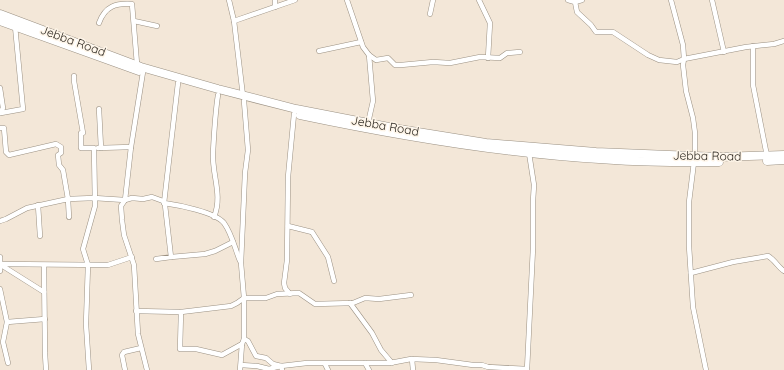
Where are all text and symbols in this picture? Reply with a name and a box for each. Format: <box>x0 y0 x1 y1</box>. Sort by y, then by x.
street label: Jebba Road <box>38 22 108 59</box>
street label: Jebba Road <box>350 112 420 139</box>
street label: Jebba Road <box>673 147 741 164</box>

